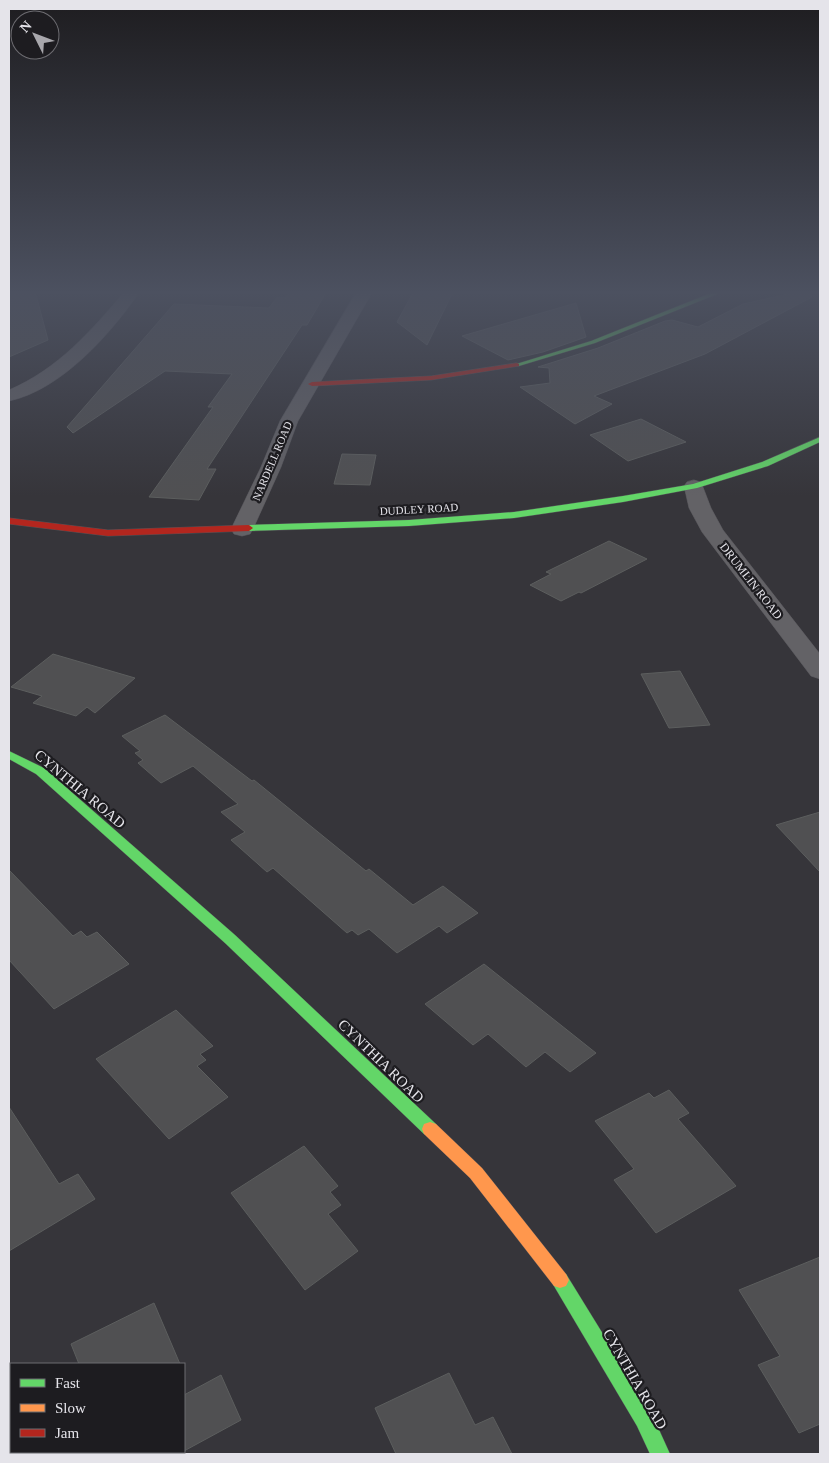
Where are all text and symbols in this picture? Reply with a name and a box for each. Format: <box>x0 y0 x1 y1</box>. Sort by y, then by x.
north arrow <box>10 10 60 60</box>
text: N <box>17 18 35 35</box>
street label: NARDELL ROAD <box>250 420 294 502</box>
street label: DUDLEY ROAD <box>379 501 459 517</box>
street label: DRUMLIN ROAD <box>717 540 785 622</box>
street label: CYNTHIA ROAD <box>32 747 129 832</box>
street label: CYNTHIA ROAD <box>335 1016 427 1106</box>
street label: CYNTHIA ROAD <box>600 1326 670 1432</box>
legend <box>10 1363 185 1453</box>
text: Fast <box>55 1375 81 1391</box>
text: Slow <box>55 1400 86 1416</box>
text: Jam <box>55 1425 79 1441</box>

